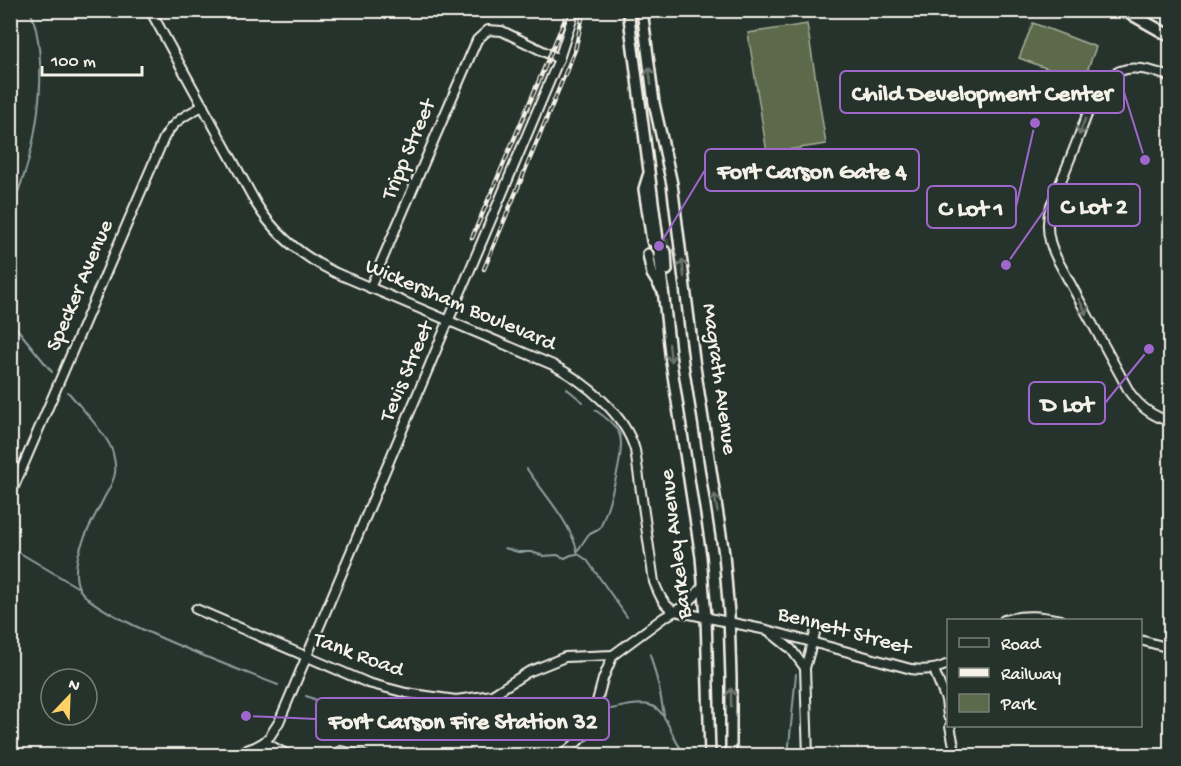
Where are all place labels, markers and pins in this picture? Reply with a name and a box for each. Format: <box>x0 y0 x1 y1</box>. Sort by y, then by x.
callout: Child Development Center <box>840 71 1124 113</box>
callout: Fort Carson Gate 4 <box>705 149 919 191</box>
callout: C Lot 2 <box>1048 184 1140 226</box>
callout: C Lot 1 <box>927 186 1016 228</box>
callout: D Lot <box>1029 382 1105 424</box>
callout: Fort Carson Fire Station 32 <box>316 698 609 740</box>

